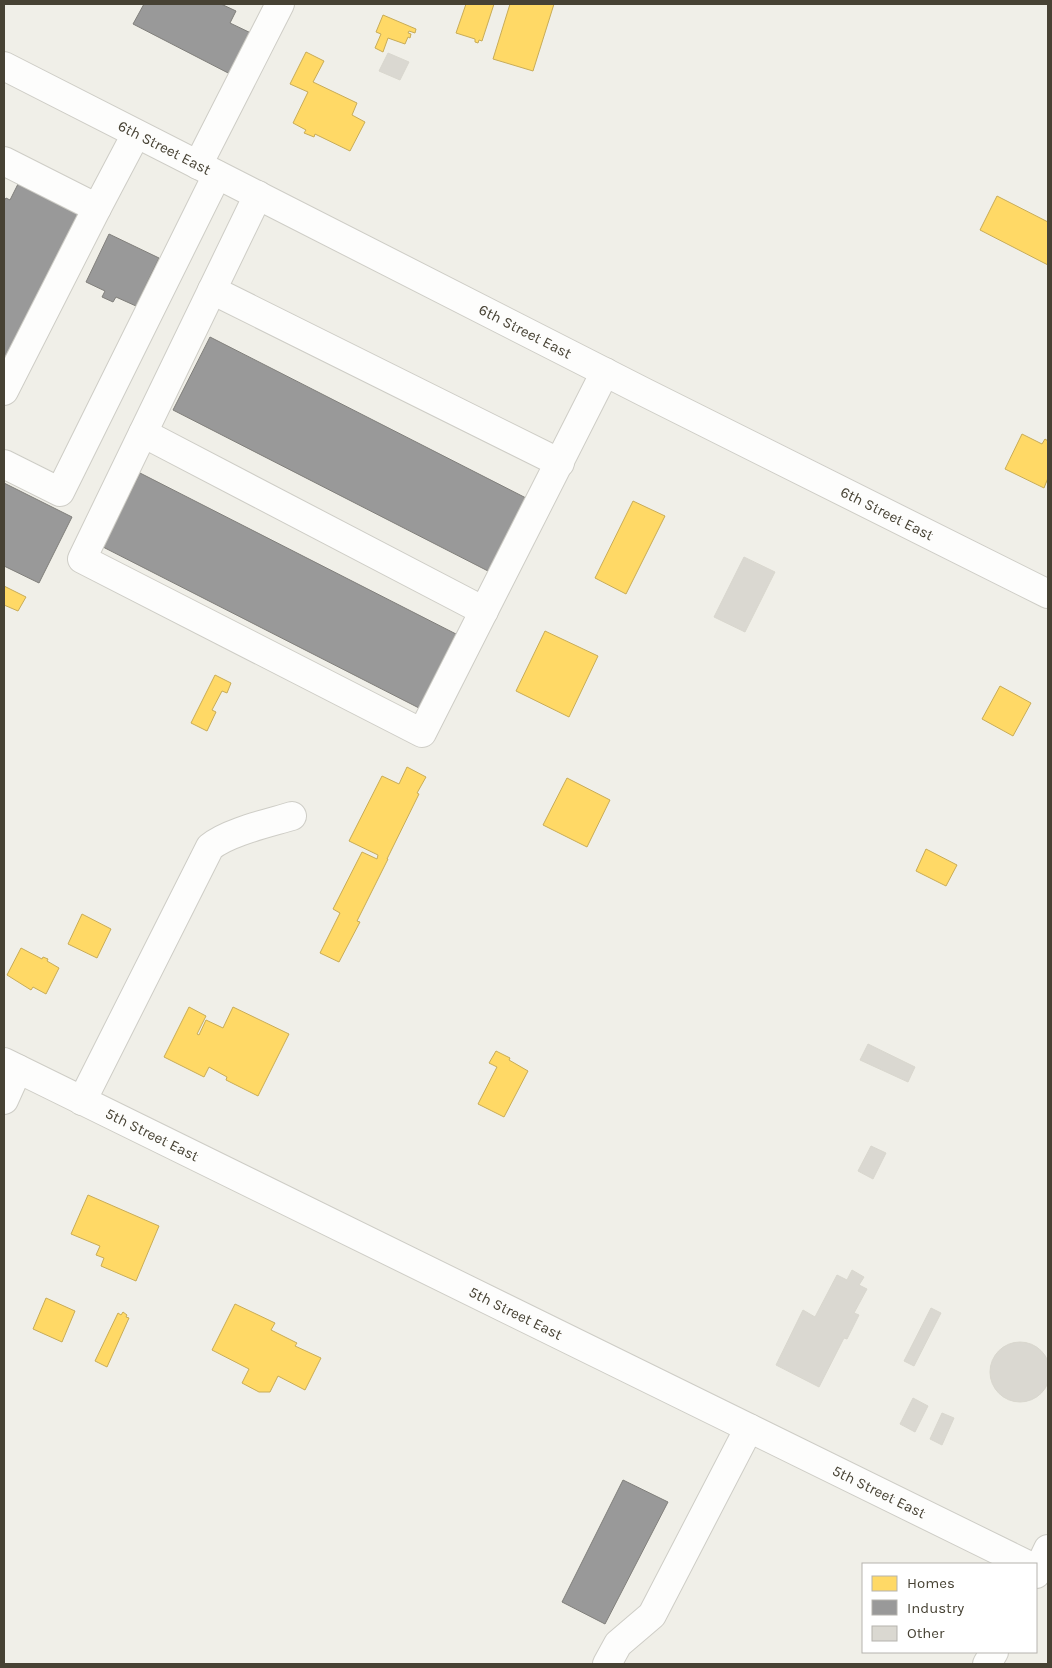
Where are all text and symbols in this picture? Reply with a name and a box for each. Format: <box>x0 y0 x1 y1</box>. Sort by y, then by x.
street label: 6th Street East <box>115 117 214 179</box>
street label: 6th Street East <box>476 300 575 363</box>
street label: 6th Street East <box>837 483 937 545</box>
street label: 5th Street East <box>102 1104 202 1165</box>
street label: 5th Street East <box>466 1283 566 1344</box>
street label: 5th Street East <box>830 1461 929 1523</box>
legend <box>862 1563 1037 1653</box>
text: Homes <box>907 1574 955 1592</box>
text: Industry <box>907 1599 964 1617</box>
text: Other <box>907 1624 945 1642</box>

